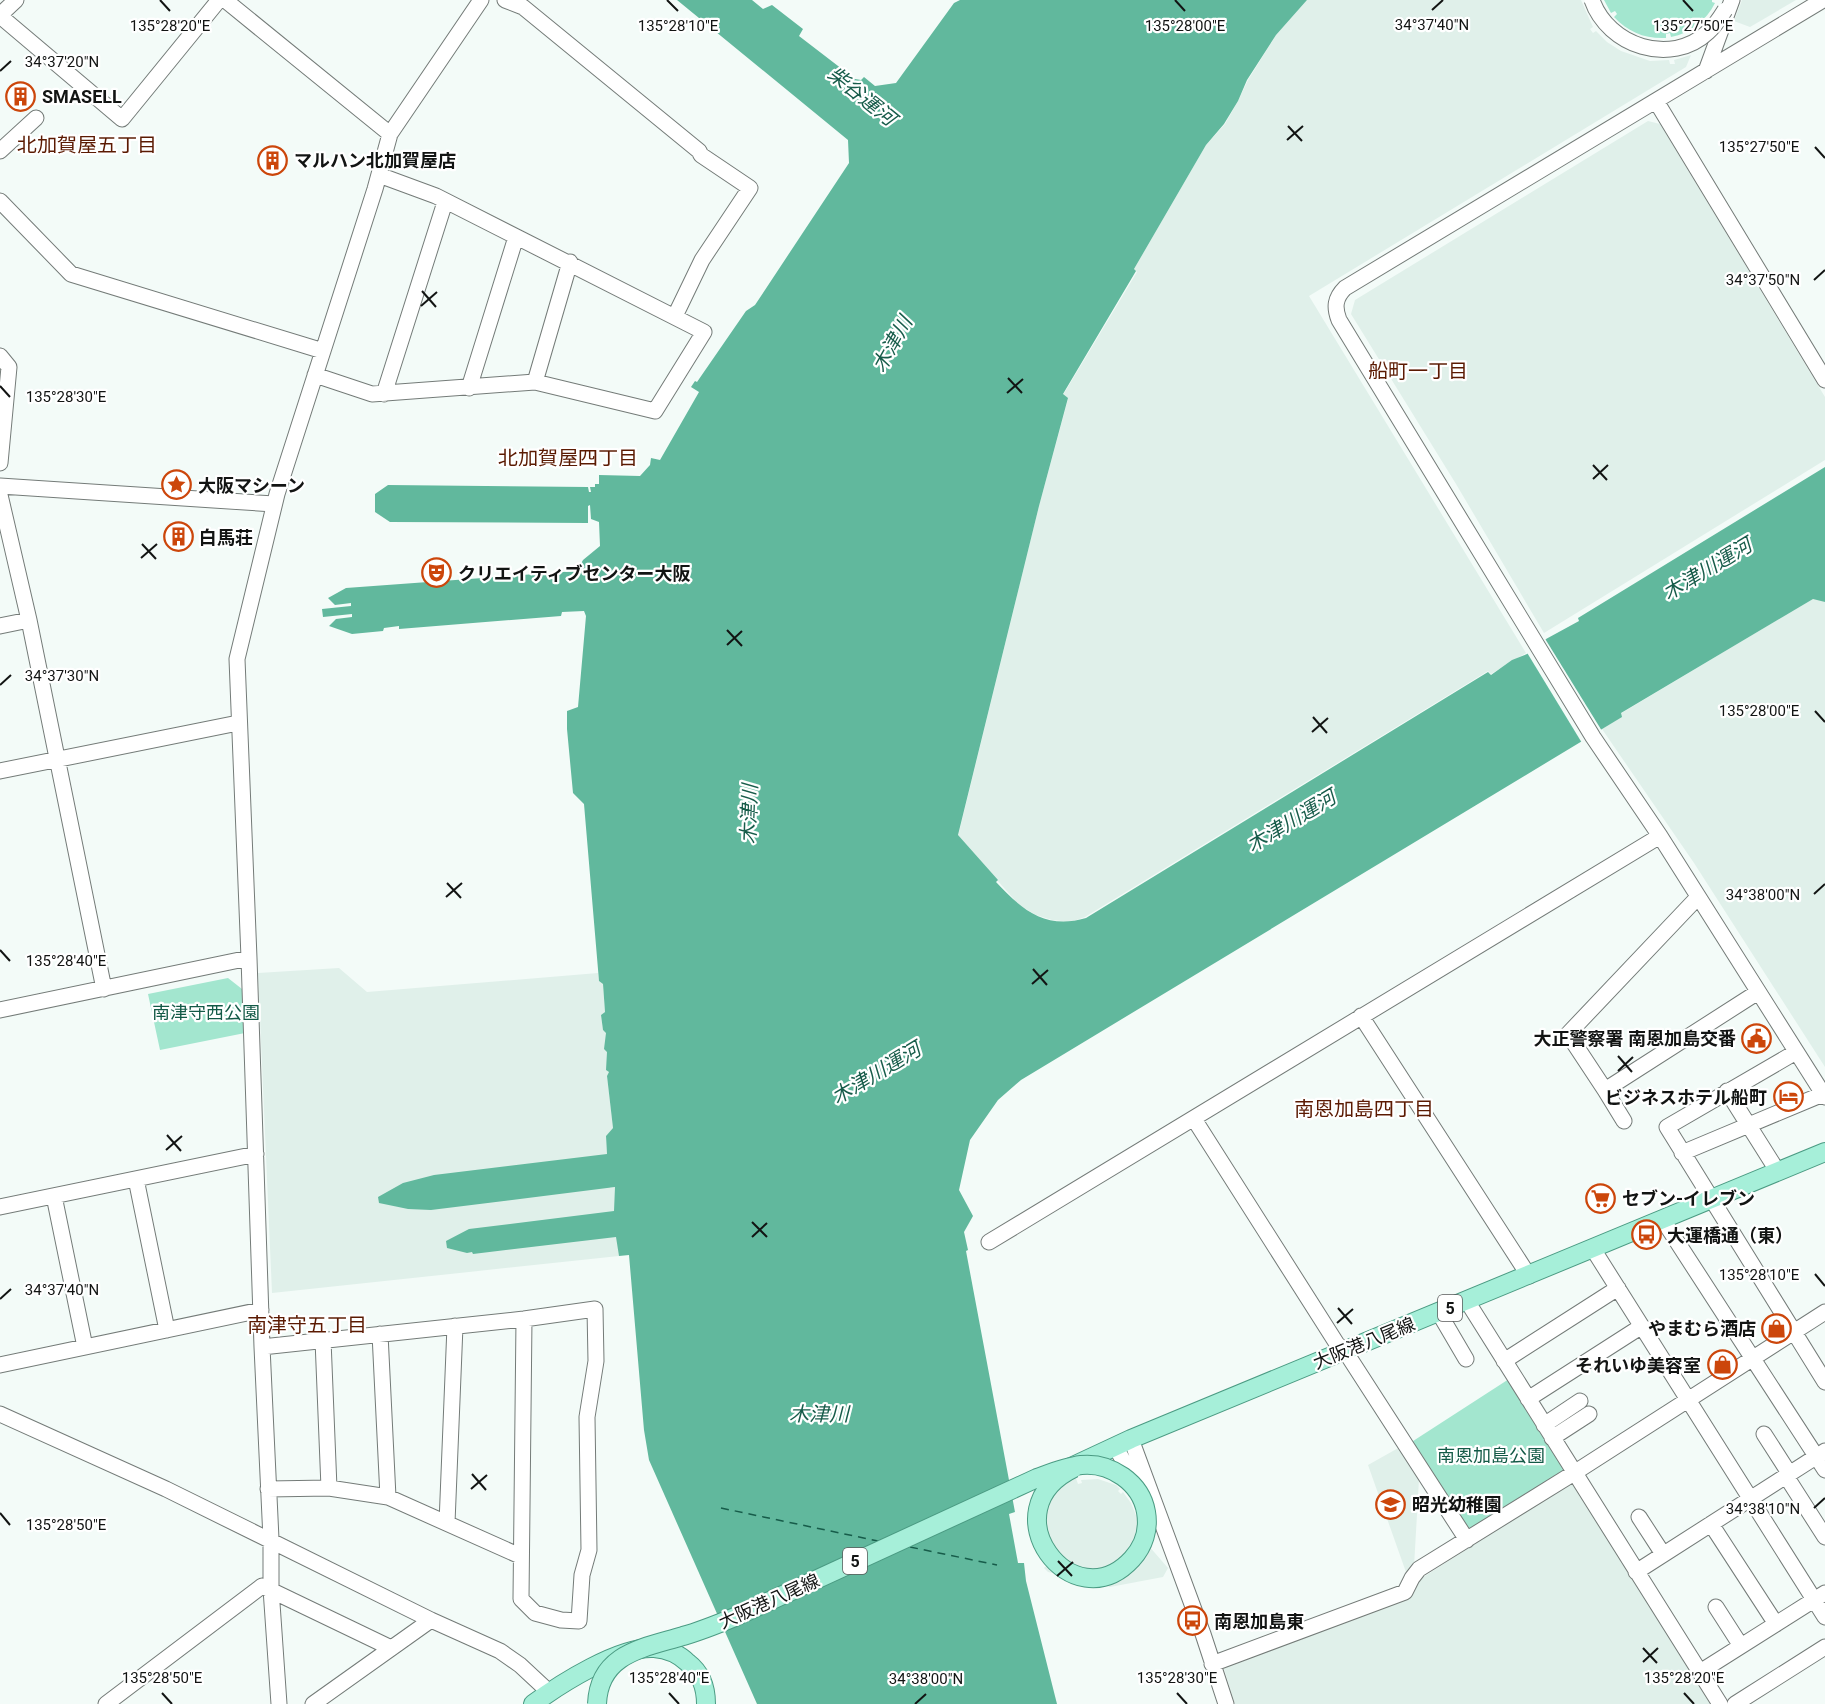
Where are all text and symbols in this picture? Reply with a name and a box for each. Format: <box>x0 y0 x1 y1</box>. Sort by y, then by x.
text: 34°37'40"N <box>1395 16 1469 34</box>
text: 135°28'20"E <box>130 17 211 35</box>
text: 135°28'10"E <box>638 17 719 35</box>
text: 135°28'00"E <box>1145 17 1226 35</box>
text: 135°27'50"E <box>1653 17 1734 35</box>
text: 34°37'20"N <box>25 53 99 71</box>
water label: 柴谷運河 <box>823 62 904 133</box>
building icon: SMASELL <box>5 80 37 112</box>
place label: SMASELL <box>42 86 122 107</box>
district label: 北加賀屋五丁目 <box>17 133 157 157</box>
text: 135°27'50"E <box>1719 138 1800 156</box>
building icon: マルハン北加賀屋店 <box>257 144 289 176</box>
place label: マルハン北加賀屋店 <box>294 150 456 171</box>
text: 34°37'50"N <box>1726 271 1800 289</box>
water label: 木津川 <box>867 310 918 376</box>
district label: 船町一丁目 <box>1368 359 1468 383</box>
text: 135°28'30"E <box>26 388 107 406</box>
district label: 北加賀屋四丁目 <box>498 446 638 470</box>
place icon: 大阪マシーン <box>161 469 193 501</box>
place label: 大阪マシーン <box>198 475 305 496</box>
building icon: 白馬荘 <box>162 521 194 553</box>
place label: 白馬荘 <box>199 527 253 548</box>
water label: 木津川運河 <box>1658 531 1759 605</box>
theatre icon: クリエイティブセンター大阪 <box>421 557 453 589</box>
place label: クリエイティブセンター大阪 <box>458 563 691 584</box>
text: 34°37'30"N <box>25 667 99 685</box>
text: 135°28'00"E <box>1719 702 1800 720</box>
water label: 木津川 <box>736 782 762 844</box>
water label: 木津川運河 <box>1242 783 1343 857</box>
text: 34°38'00"N <box>1726 886 1800 904</box>
text: 135°28'40"E <box>26 952 107 970</box>
park label: 南津守西公園 <box>152 1002 260 1023</box>
public building icon: 大正警察署 南恩加島交番 <box>1741 1022 1773 1054</box>
place label: 大正警察署 南恩加島交番 <box>1534 1028 1736 1049</box>
water label: 木津川運河 <box>827 1035 928 1109</box>
hotel icon: ビジネスホテル船町 <box>1772 1081 1804 1113</box>
place label: ビジネスホテル船町 <box>1605 1087 1767 1108</box>
district label: 南恩加島四丁目 <box>1294 1097 1434 1121</box>
supermarket icon: セブン-イレブン <box>1585 1182 1617 1214</box>
place label: セブン-イレブン <box>1622 1188 1755 1209</box>
bus stop icon: 大運橋通（東） <box>1630 1219 1662 1251</box>
place label: 大運橋通（東） <box>1667 1225 1793 1246</box>
text: 135°28'10"E <box>1719 1266 1800 1284</box>
text: 34°37'40"N <box>25 1281 99 1299</box>
road number: 5 <box>1438 1295 1462 1321</box>
shop icon: やまむら酒店 <box>1761 1312 1793 1344</box>
district label: 南津守五丁目 <box>247 1313 367 1337</box>
street label: 大阪港八尾線 <box>1310 1313 1418 1373</box>
place label: やまむら酒店 <box>1648 1318 1756 1339</box>
shop icon: それいゆ美容室 <box>1706 1349 1738 1381</box>
place label: それいゆ美容室 <box>1575 1355 1701 1376</box>
water label: 木津川 <box>789 1402 851 1426</box>
park label: 南恩加島公園 <box>1437 1445 1545 1466</box>
school or university icon: 昭光幼稚園 <box>1375 1488 1407 1520</box>
place label: 昭光幼稚園 <box>1412 1494 1502 1515</box>
text: 34°38'10"N <box>1726 1500 1800 1518</box>
text: 135°28'50"E <box>26 1516 107 1534</box>
road number: 5 <box>843 1548 867 1574</box>
street label: 大阪港八尾線 <box>715 1569 823 1633</box>
bus stop icon: 南恩加島東 <box>1177 1605 1209 1637</box>
place label: 南恩加島東 <box>1214 1611 1304 1632</box>
text: 135°28'50"E <box>122 1669 203 1687</box>
text: 135°28'40"E <box>629 1669 710 1687</box>
text: 135°28'30"E <box>1137 1669 1218 1687</box>
text: 135°28'20"E <box>1644 1669 1725 1687</box>
text: 34°38'00"N <box>889 1670 963 1688</box>

